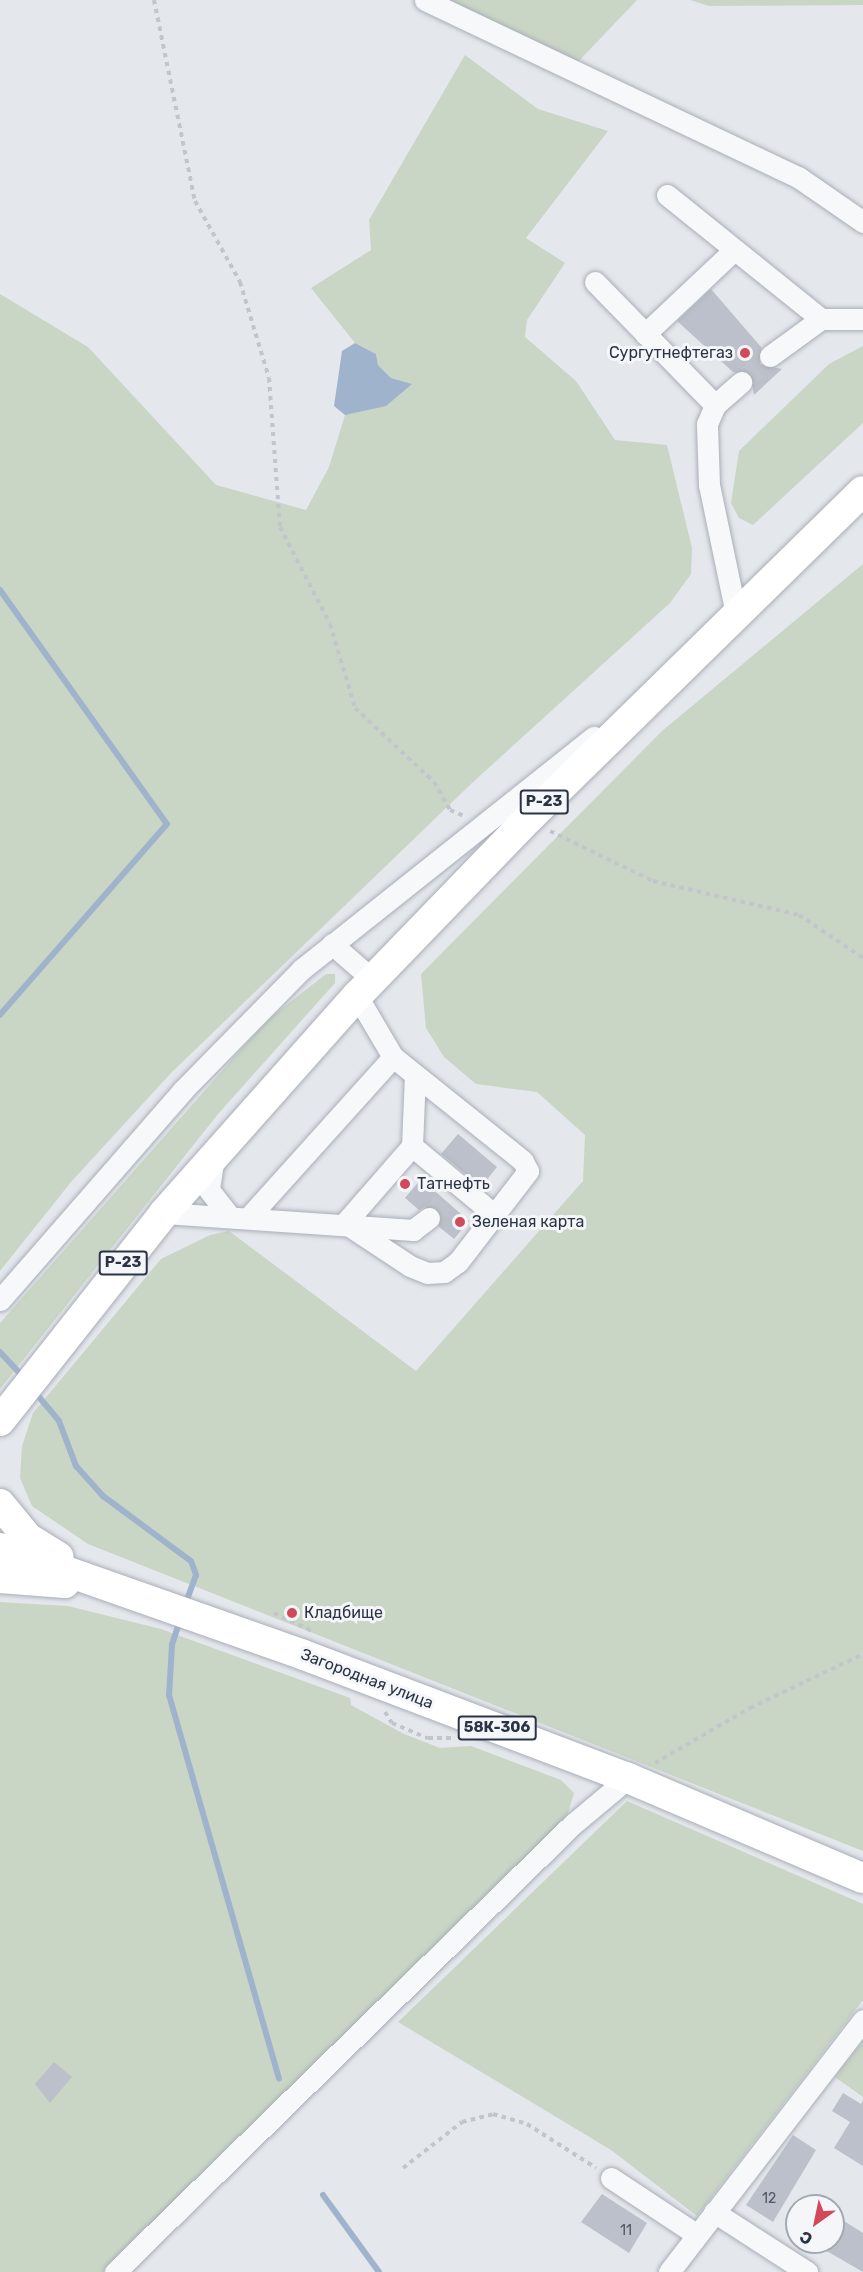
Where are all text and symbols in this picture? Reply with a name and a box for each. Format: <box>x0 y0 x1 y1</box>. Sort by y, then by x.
place label: Сургутнефтегаз <box>609 343 733 363</box>
marker: Сургутнефтегаз <box>738 346 752 360</box>
road number: Р-23 <box>518 790 570 814</box>
place label: Татнефть <box>417 1174 490 1194</box>
marker: Татнефть <box>398 1177 412 1191</box>
place label: Зеленая карта <box>472 1212 584 1232</box>
marker: Зеленая карта <box>453 1215 467 1229</box>
road number: Р-23 <box>98 1251 148 1275</box>
place label: Кладбище <box>304 1603 383 1623</box>
marker: Кладбище <box>285 1606 299 1620</box>
street label: Загородная улица <box>298 1645 436 1713</box>
road number: 58К-306 <box>456 1716 538 1740</box>
house number: 12 <box>762 2191 776 2207</box>
north arrow <box>785 2194 845 2254</box>
house number: 11 <box>620 2223 632 2239</box>
text: С <box>796 2227 816 2249</box>

